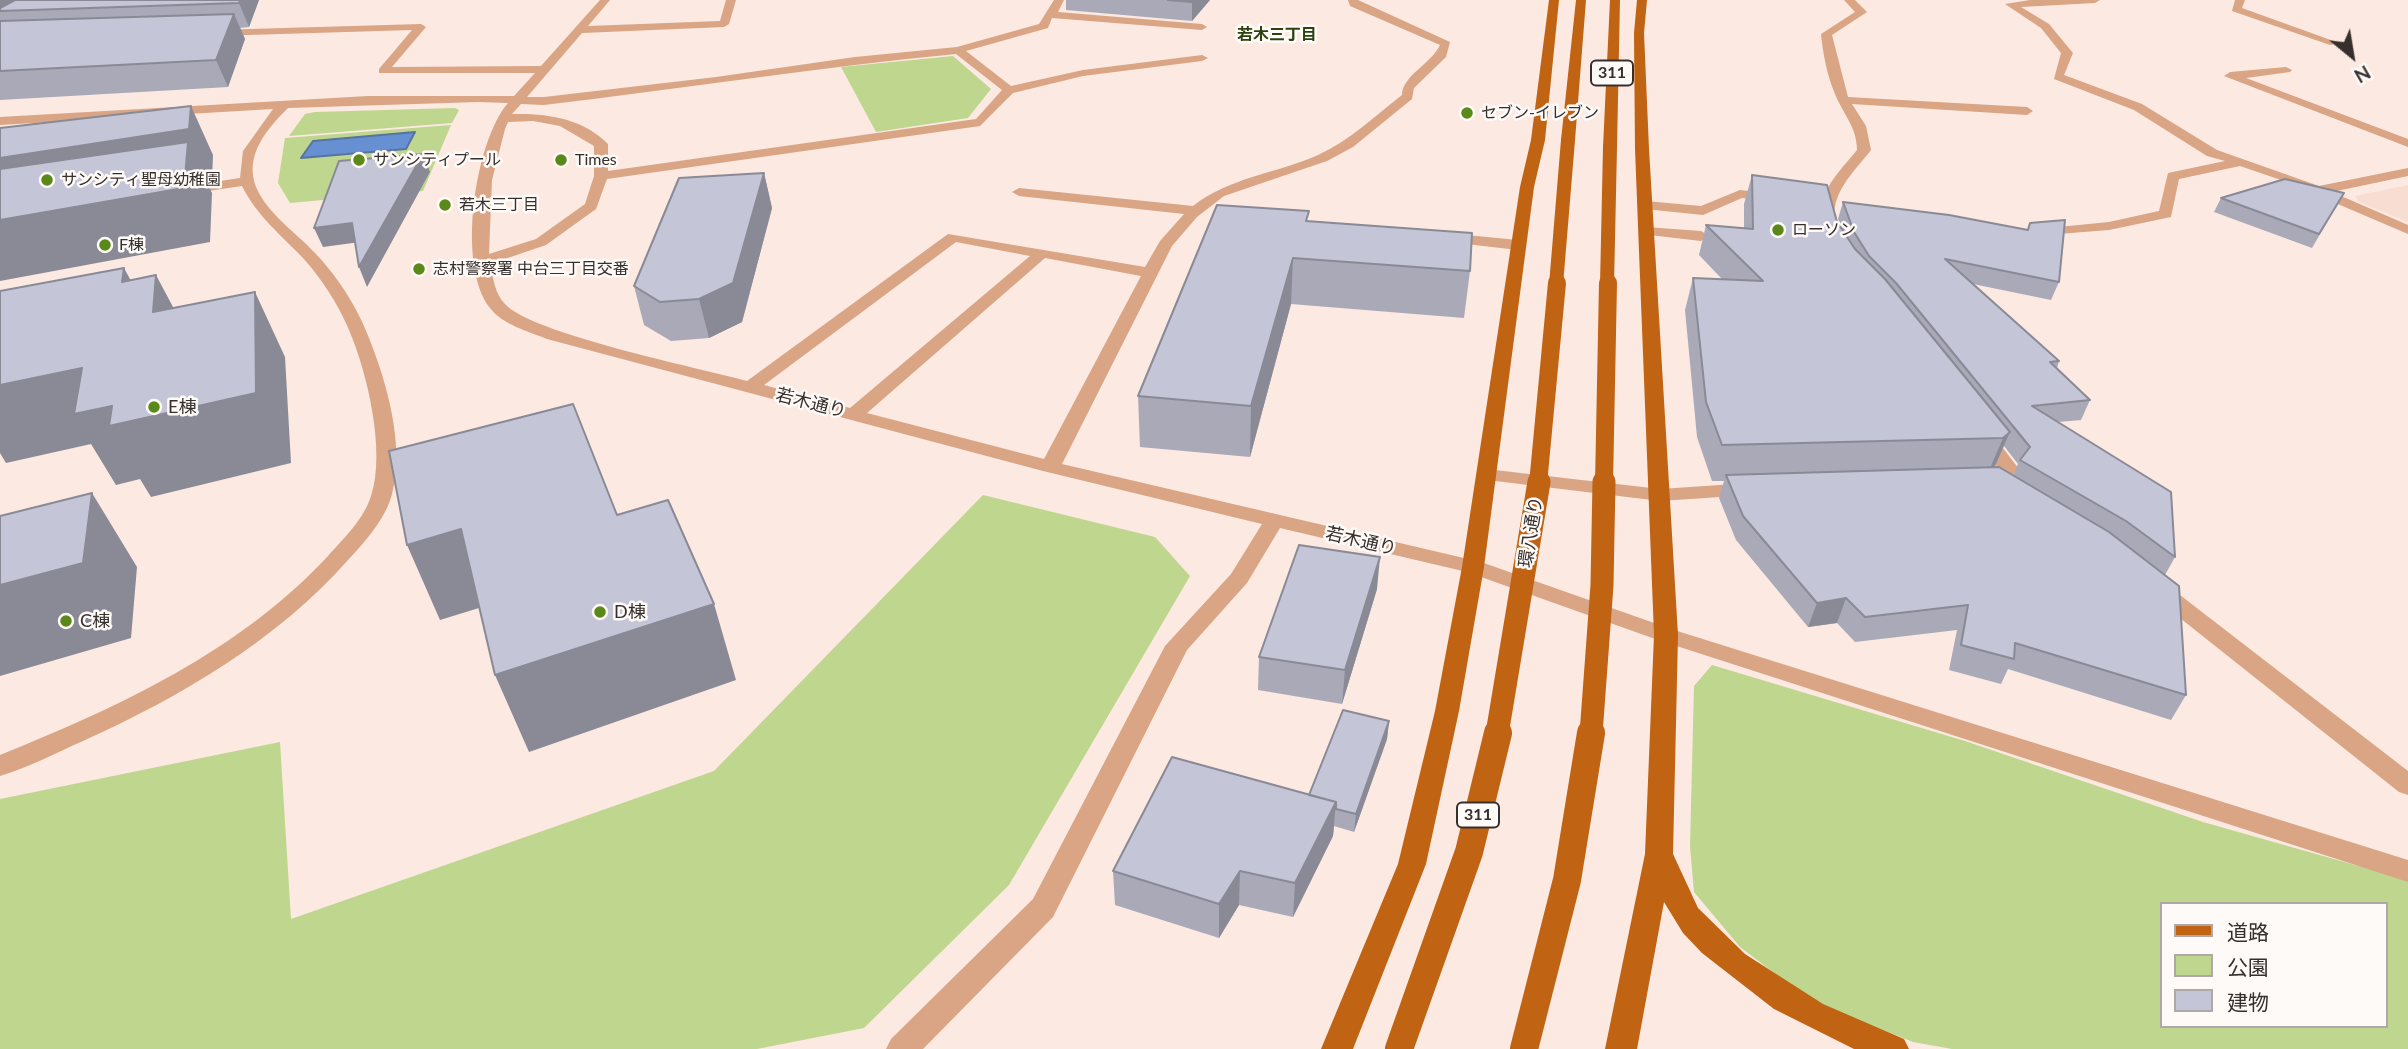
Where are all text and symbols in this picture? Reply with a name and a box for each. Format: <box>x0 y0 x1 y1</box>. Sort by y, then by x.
north arrow <box>2317 21 2387 91</box>
district label: 若木三丁目 <box>1237 25 1317 45</box>
road number: 311 <box>1591 60 1633 86</box>
text: N <box>2351 61 2375 88</box>
place label: セブン-イレブン <box>1481 103 1599 123</box>
marker: セブン-イレブン <box>1459 105 1475 121</box>
place label: サンシティプール <box>373 150 501 170</box>
place label: Times <box>575 150 617 170</box>
marker: サンシティプール <box>351 152 367 168</box>
marker: Times <box>553 152 569 168</box>
place label: サンシティ聖母幼稚園 <box>61 170 221 190</box>
marker: サンシティ聖母幼稚園 <box>39 172 55 188</box>
place label: 若木三丁目 <box>459 195 539 215</box>
marker: 若木三丁目 <box>437 197 453 213</box>
place label: ローソン <box>1792 220 1856 240</box>
marker: ローソン <box>1770 222 1786 238</box>
place label: F棟 <box>119 235 144 255</box>
marker: F棟 <box>97 237 113 253</box>
place label: 志村警察署 中台三丁目交番 <box>433 259 629 279</box>
marker: 志村警察署 中台三丁目交番 <box>411 261 427 277</box>
street label: 若木通り <box>773 384 849 422</box>
place label: E棟 <box>168 396 196 418</box>
marker: E棟 <box>146 399 162 415</box>
street label: 環八通り <box>1515 495 1547 569</box>
street label: 若木通り <box>1323 522 1399 560</box>
place label: D棟 <box>614 601 646 623</box>
marker: D棟 <box>592 604 608 620</box>
place label: C棟 <box>80 610 110 632</box>
marker: C棟 <box>58 613 74 629</box>
road number: 311 <box>1457 802 1499 828</box>
legend <box>2160 902 2387 1028</box>
text: 道路 <box>2227 919 2269 944</box>
text: 公園 <box>2227 954 2269 979</box>
text: 建物 <box>2227 989 2269 1014</box>

